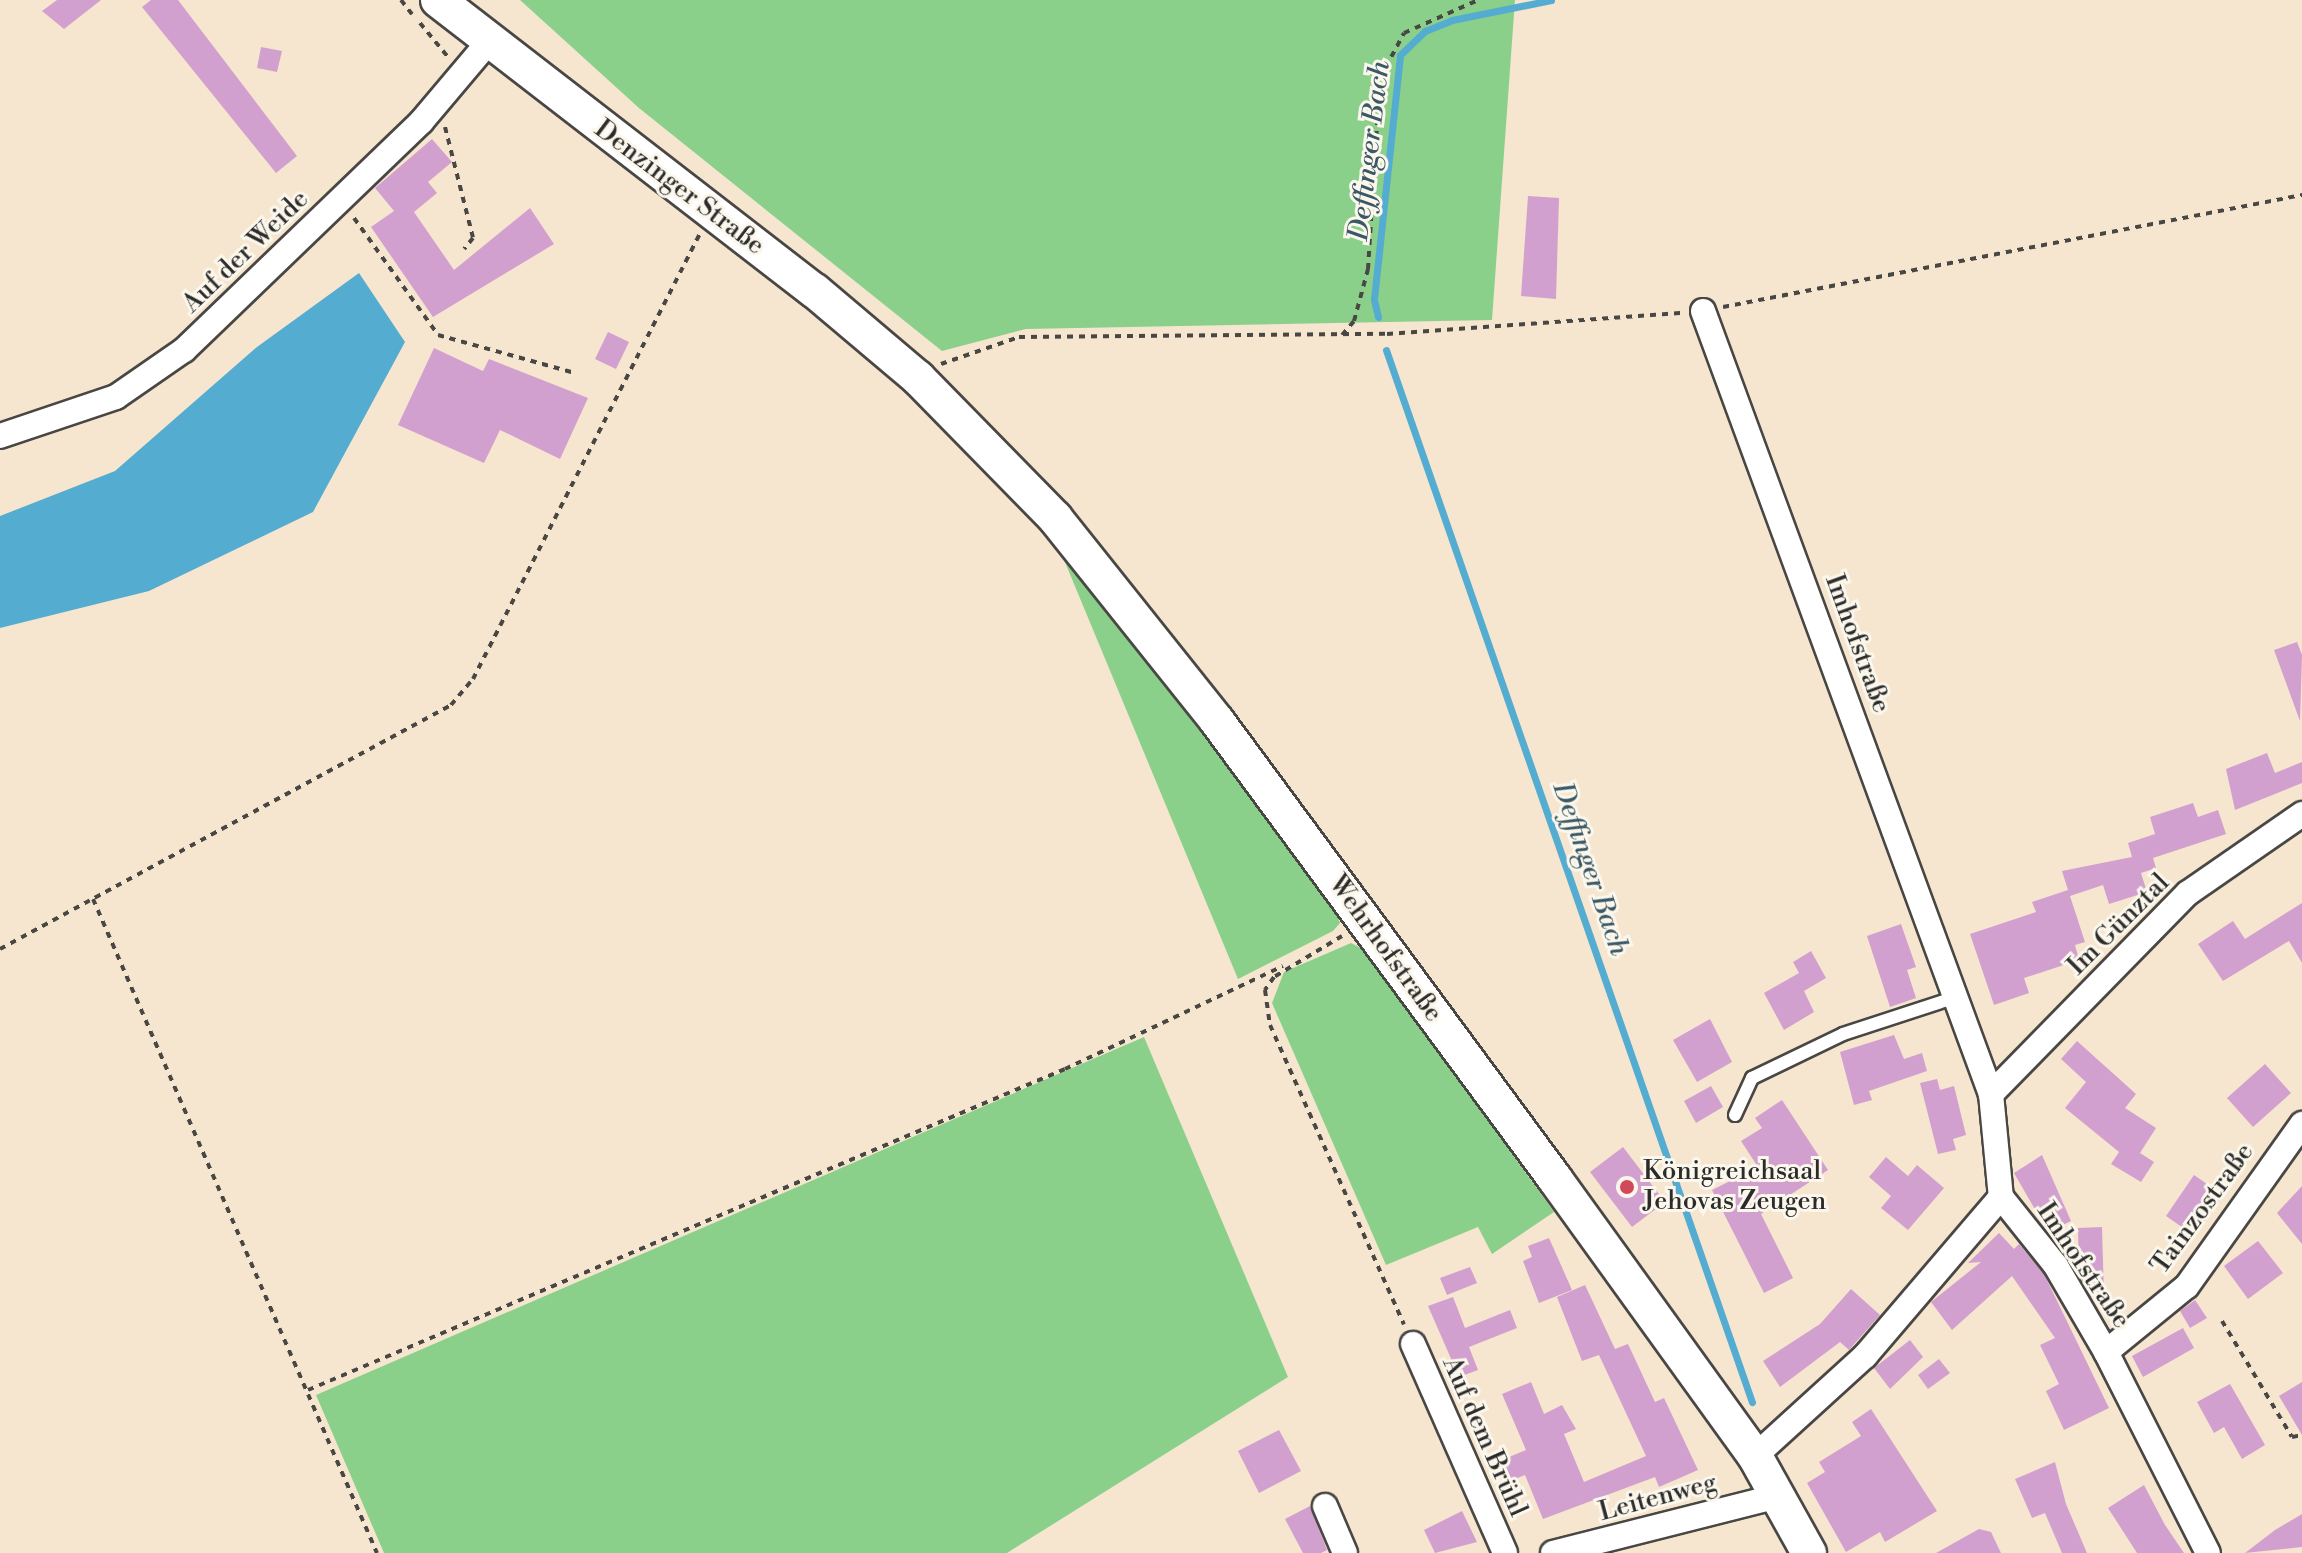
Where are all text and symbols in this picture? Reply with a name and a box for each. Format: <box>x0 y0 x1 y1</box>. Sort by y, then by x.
water label: Deffinger Bach <box>1342 59 1398 243</box>
street label: Denzinger Straße <box>588 114 770 262</box>
street label: Auf der Weide <box>176 184 316 320</box>
street label: Imhofstraße <box>1818 571 1896 717</box>
water label: Deffinger Bach <box>1545 778 1635 960</box>
street label: Im Günztal <box>2062 868 2176 982</box>
street label: Wehrhofstraße <box>1321 870 1449 1028</box>
street label: Tainzostraße <box>2145 1138 2261 1280</box>
place label: Königreichsaal Jehovas Zeugen <box>1643 1156 1826 1218</box>
marker: Königreichsaal Jehovas Zeugen <box>1618 1178 1636 1196</box>
street label: Imhofstraße <box>2030 1197 2136 1335</box>
street label: Auf dem Brühl <box>1435 1352 1533 1522</box>
street label: Leitenweg <box>1596 1467 1720 1529</box>

